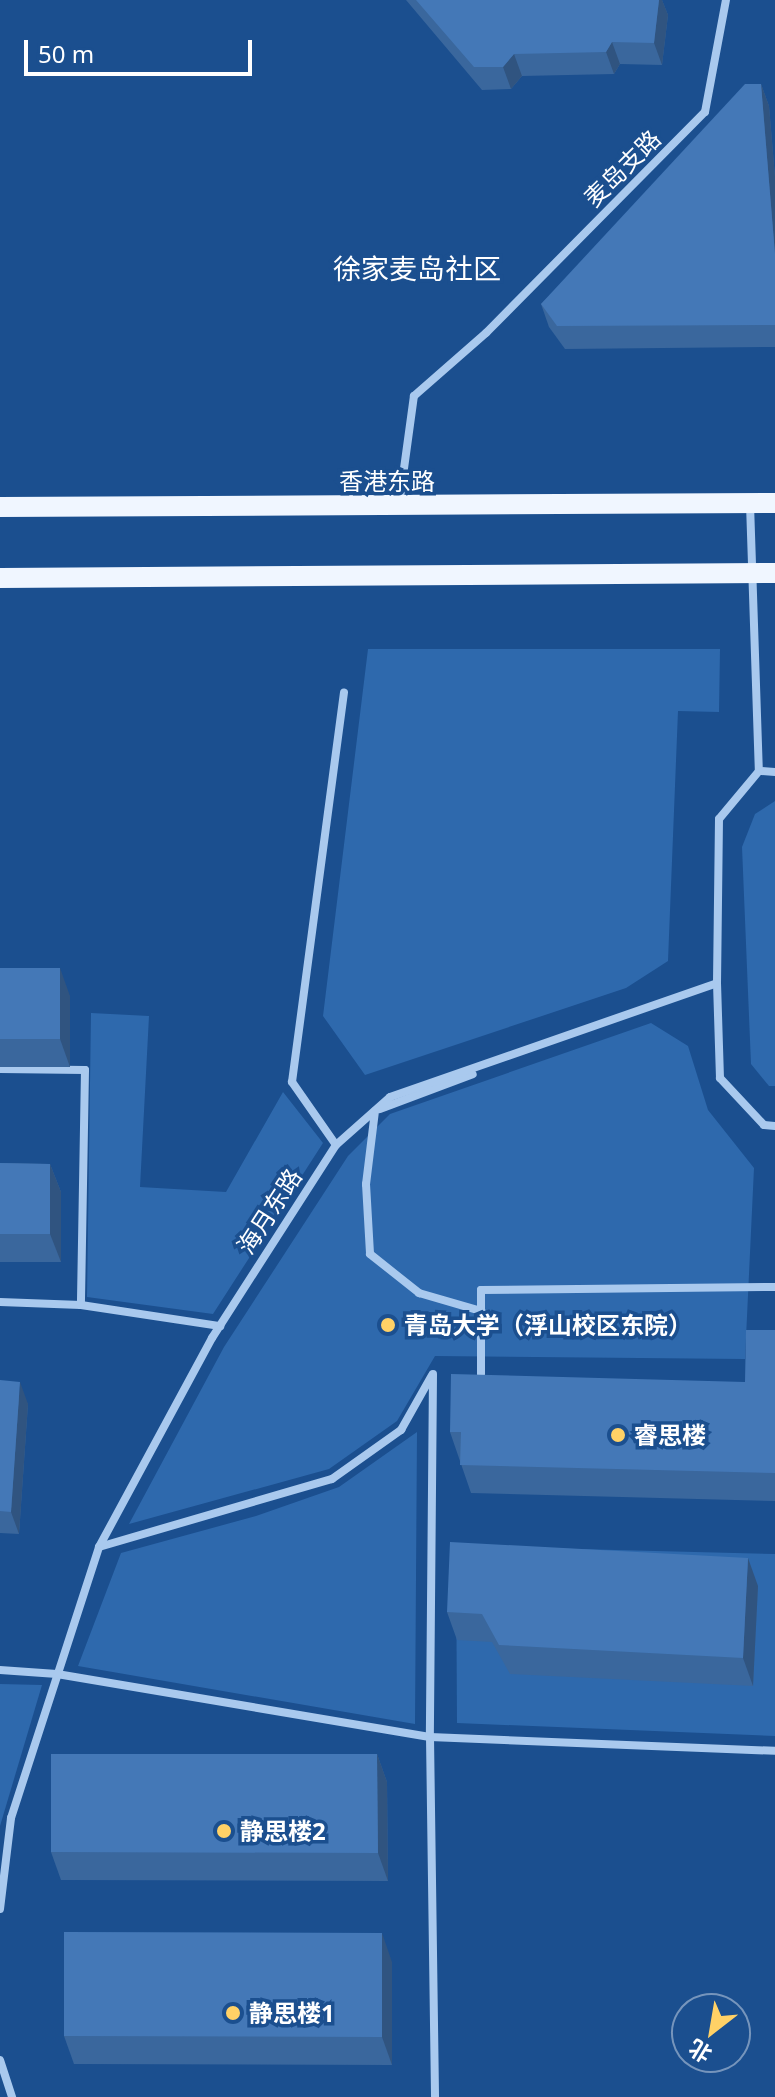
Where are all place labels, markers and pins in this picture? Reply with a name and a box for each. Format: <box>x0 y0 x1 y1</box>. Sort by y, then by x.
place label: 青岛大学（浮山校区东院） <box>404 1311 692 1339</box>
marker: 青岛大学（浮山校区东院） <box>379 1316 397 1334</box>
place label: 睿思楼 <box>634 1421 706 1449</box>
marker: 睿思楼 <box>609 1426 627 1444</box>
place label: 静思楼2 <box>240 1817 326 1845</box>
marker: 静思楼2 <box>215 1822 233 1840</box>
place label: 静思楼1 <box>249 1999 335 2027</box>
marker: 静思楼1 <box>224 2004 242 2022</box>

